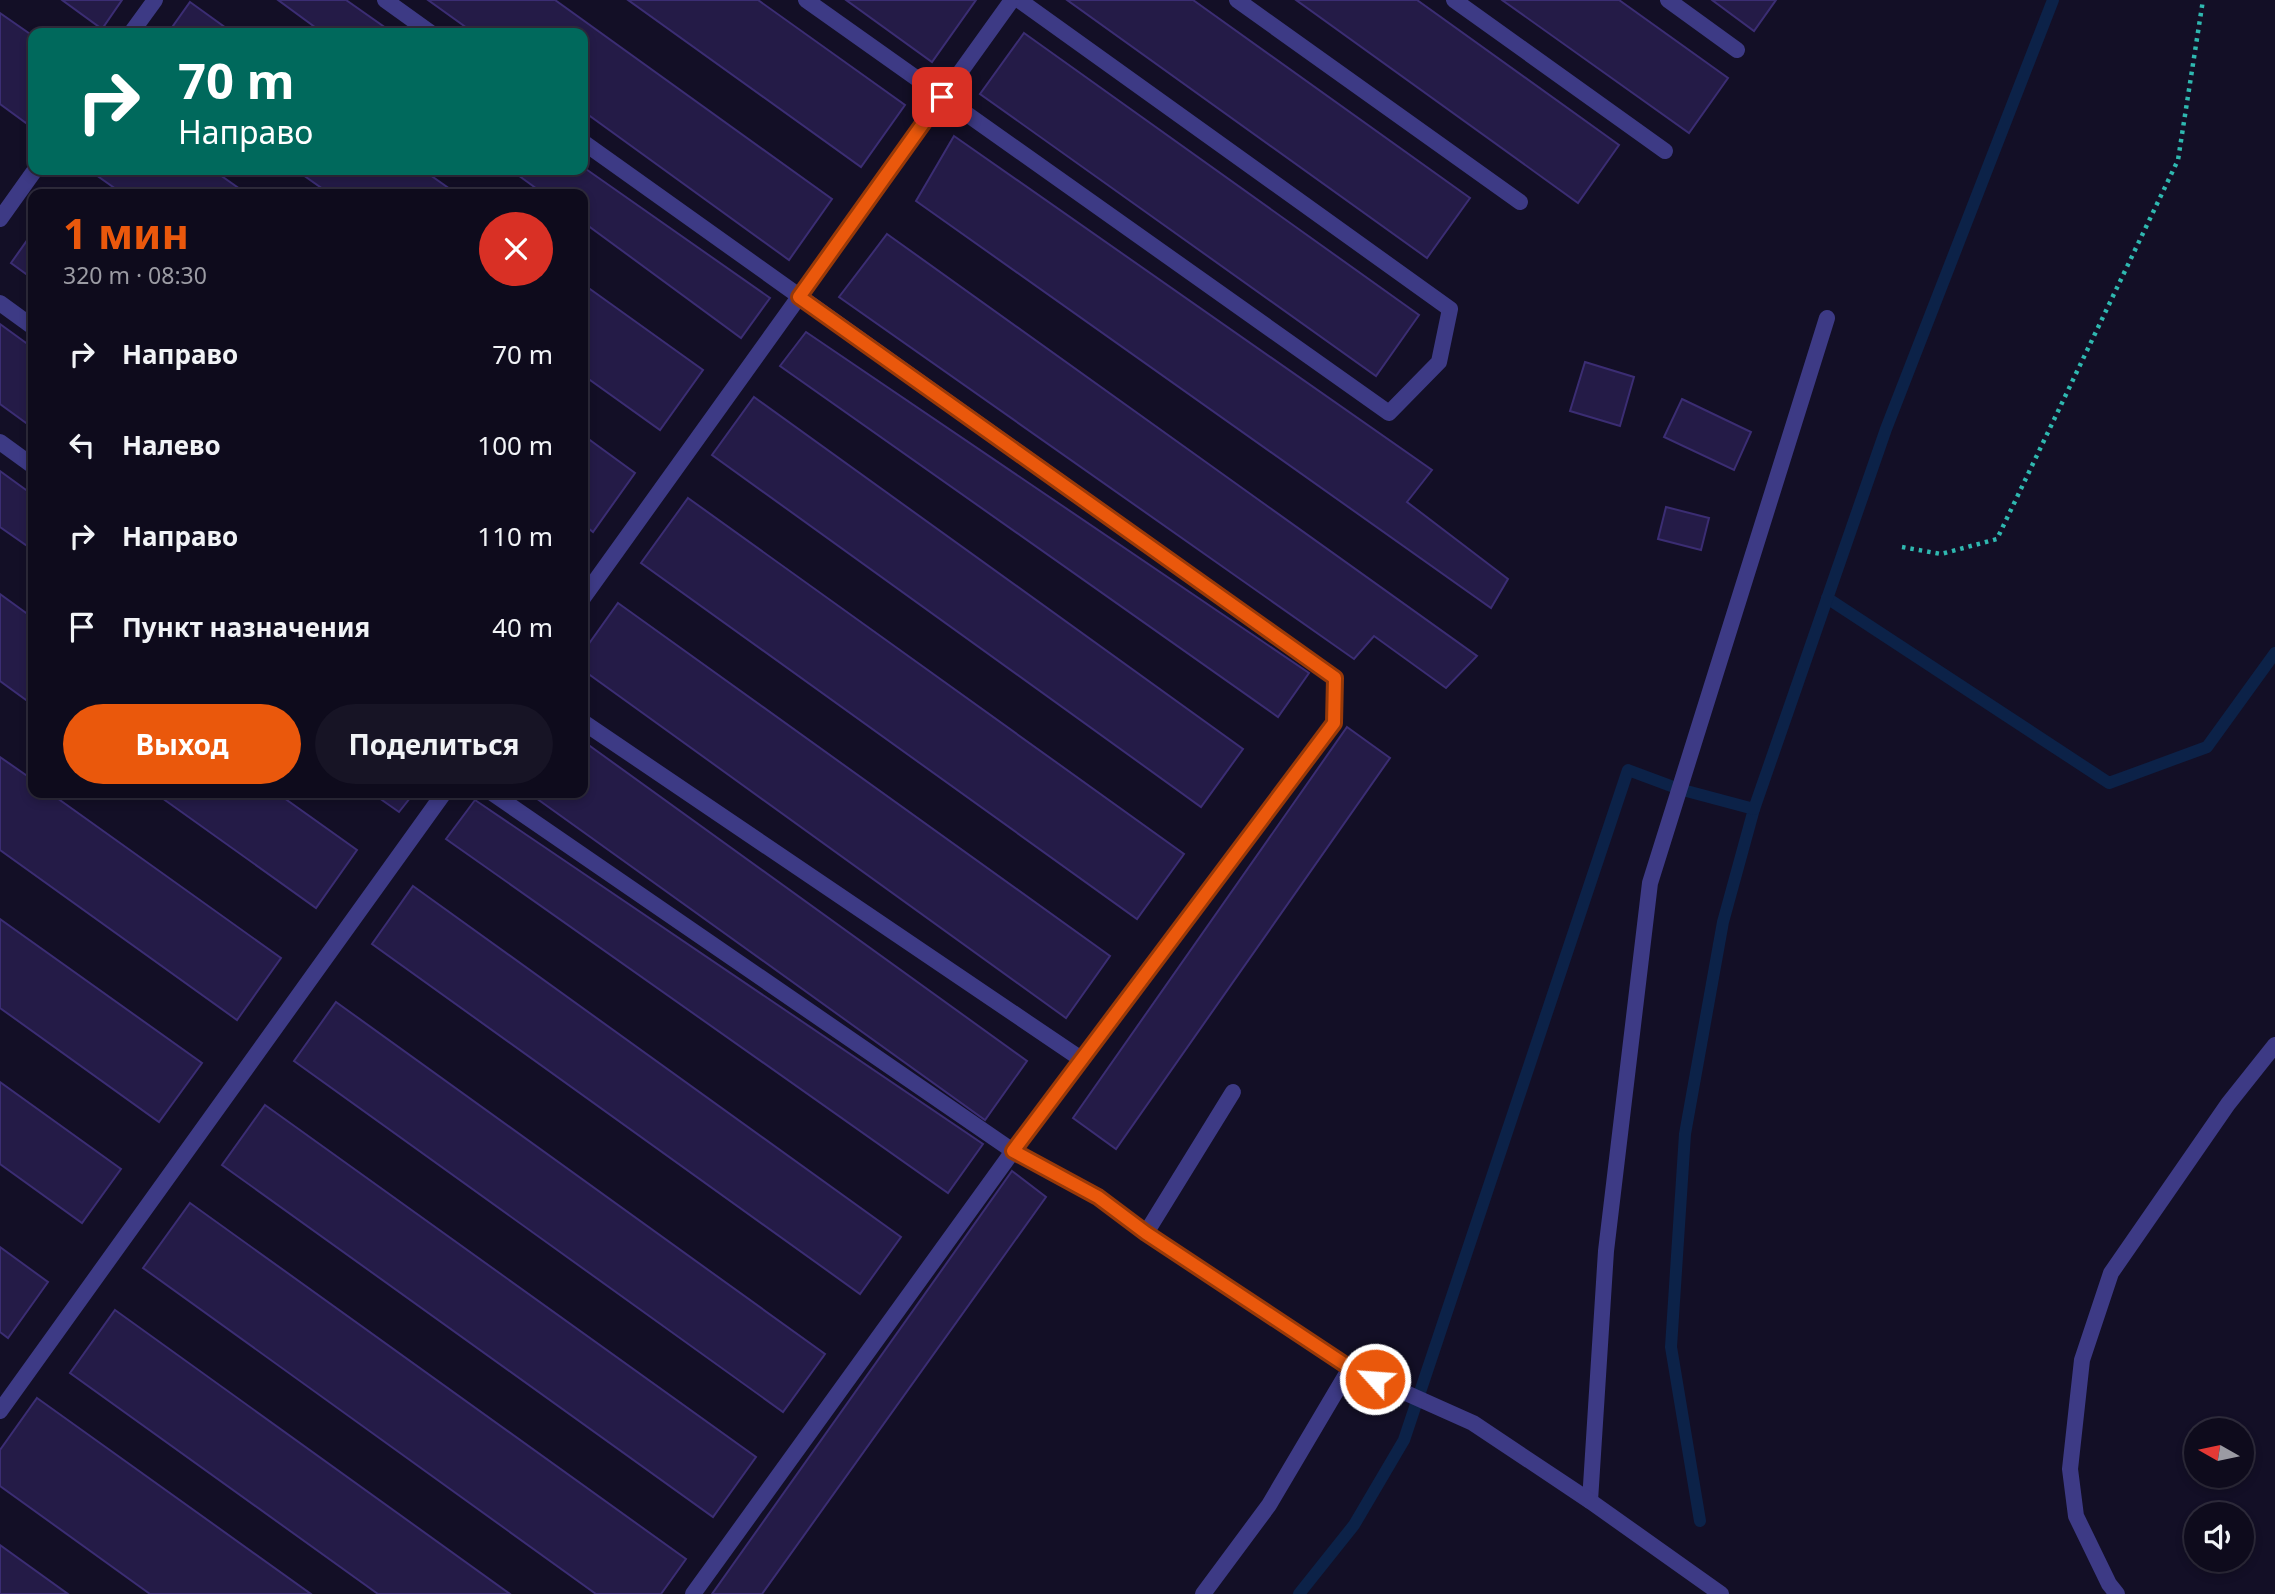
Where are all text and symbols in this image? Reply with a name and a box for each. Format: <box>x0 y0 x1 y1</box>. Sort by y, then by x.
text: 70 m <box>178 47 295 113</box>
icon: right <box>63 56 154 147</box>
pin <box>912 67 972 127</box>
icon: arrive <box>923 78 961 116</box>
text: Направо <box>178 110 313 153</box>
text: 1 мин <box>63 204 189 261</box>
button: close <box>479 212 553 286</box>
text: 320 m · 08:30 <box>63 259 207 291</box>
icon: right <box>63 335 101 373</box>
text: Направо <box>122 336 238 372</box>
text: 70 m <box>492 336 553 372</box>
icon: left <box>63 426 101 464</box>
text: Налево <box>122 427 221 463</box>
text: 100 m <box>477 427 553 463</box>
icon: right <box>63 517 101 555</box>
text: Направо <box>122 518 238 554</box>
text: 110 m <box>477 518 553 554</box>
icon: arrive <box>63 608 101 646</box>
text: Пункт назначения <box>122 609 370 645</box>
text: 40 m <box>492 609 553 645</box>
button: Выход <box>63 704 301 784</box>
button: Поделиться <box>315 704 553 784</box>
position arrow <box>1338 1342 1412 1416</box>
north arrow <box>2184 1418 2254 1488</box>
map controls <box>2184 1418 2254 1572</box>
button: sound <box>2184 1502 2254 1572</box>

